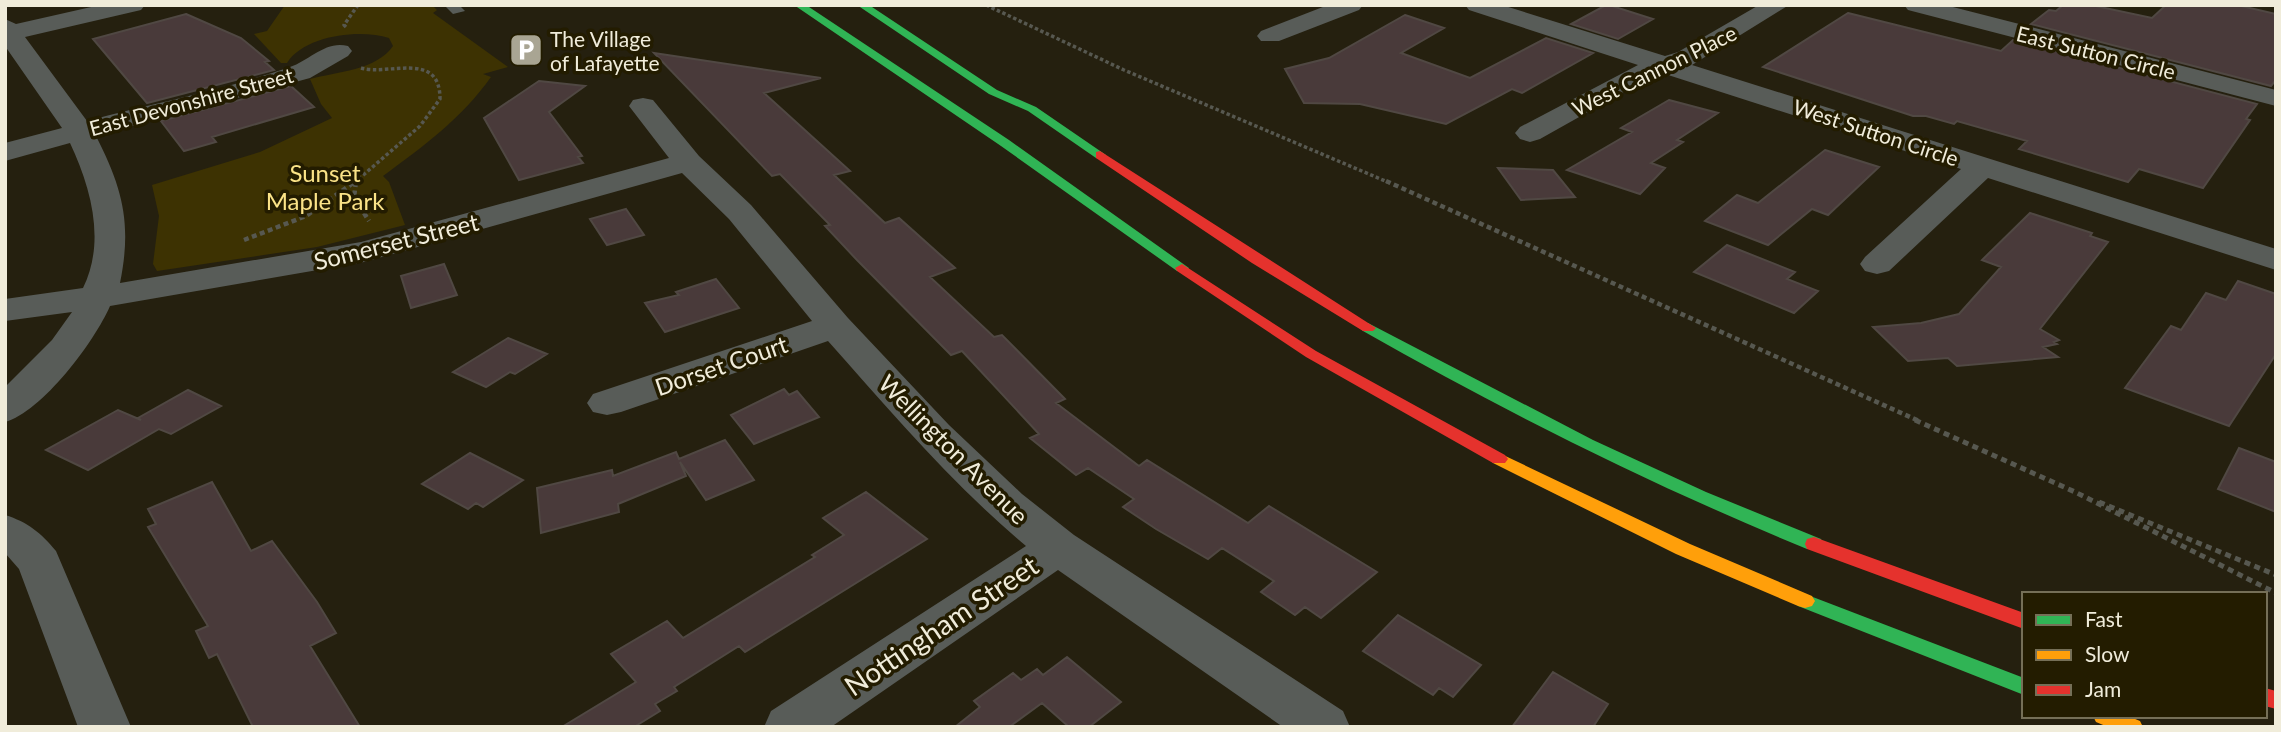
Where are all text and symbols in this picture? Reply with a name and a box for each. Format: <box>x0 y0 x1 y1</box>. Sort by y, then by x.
street label: West Cannon Place <box>1568 19 1740 121</box>
street label: East Sutton Circle <box>2014 20 2178 84</box>
place label: The Village of Lafayette <box>550 26 660 75</box>
parking icon: The Village of Lafayette <box>507 31 545 69</box>
street label: East Devonshire Street <box>86 62 296 140</box>
street label: West Sutton Circle <box>1790 94 1962 170</box>
park label: Sunset Maple Park <box>266 158 385 215</box>
street label: Somerset Street <box>311 206 482 275</box>
street label: Dorset Court <box>651 329 791 401</box>
street label: Wellington Avenue <box>873 368 1035 530</box>
street label: Nottingham Street <box>838 548 1044 702</box>
legend <box>2022 592 2267 718</box>
text: Fast <box>2085 606 2123 631</box>
text: Slow <box>2085 641 2130 666</box>
text: Jam <box>2085 676 2121 701</box>

